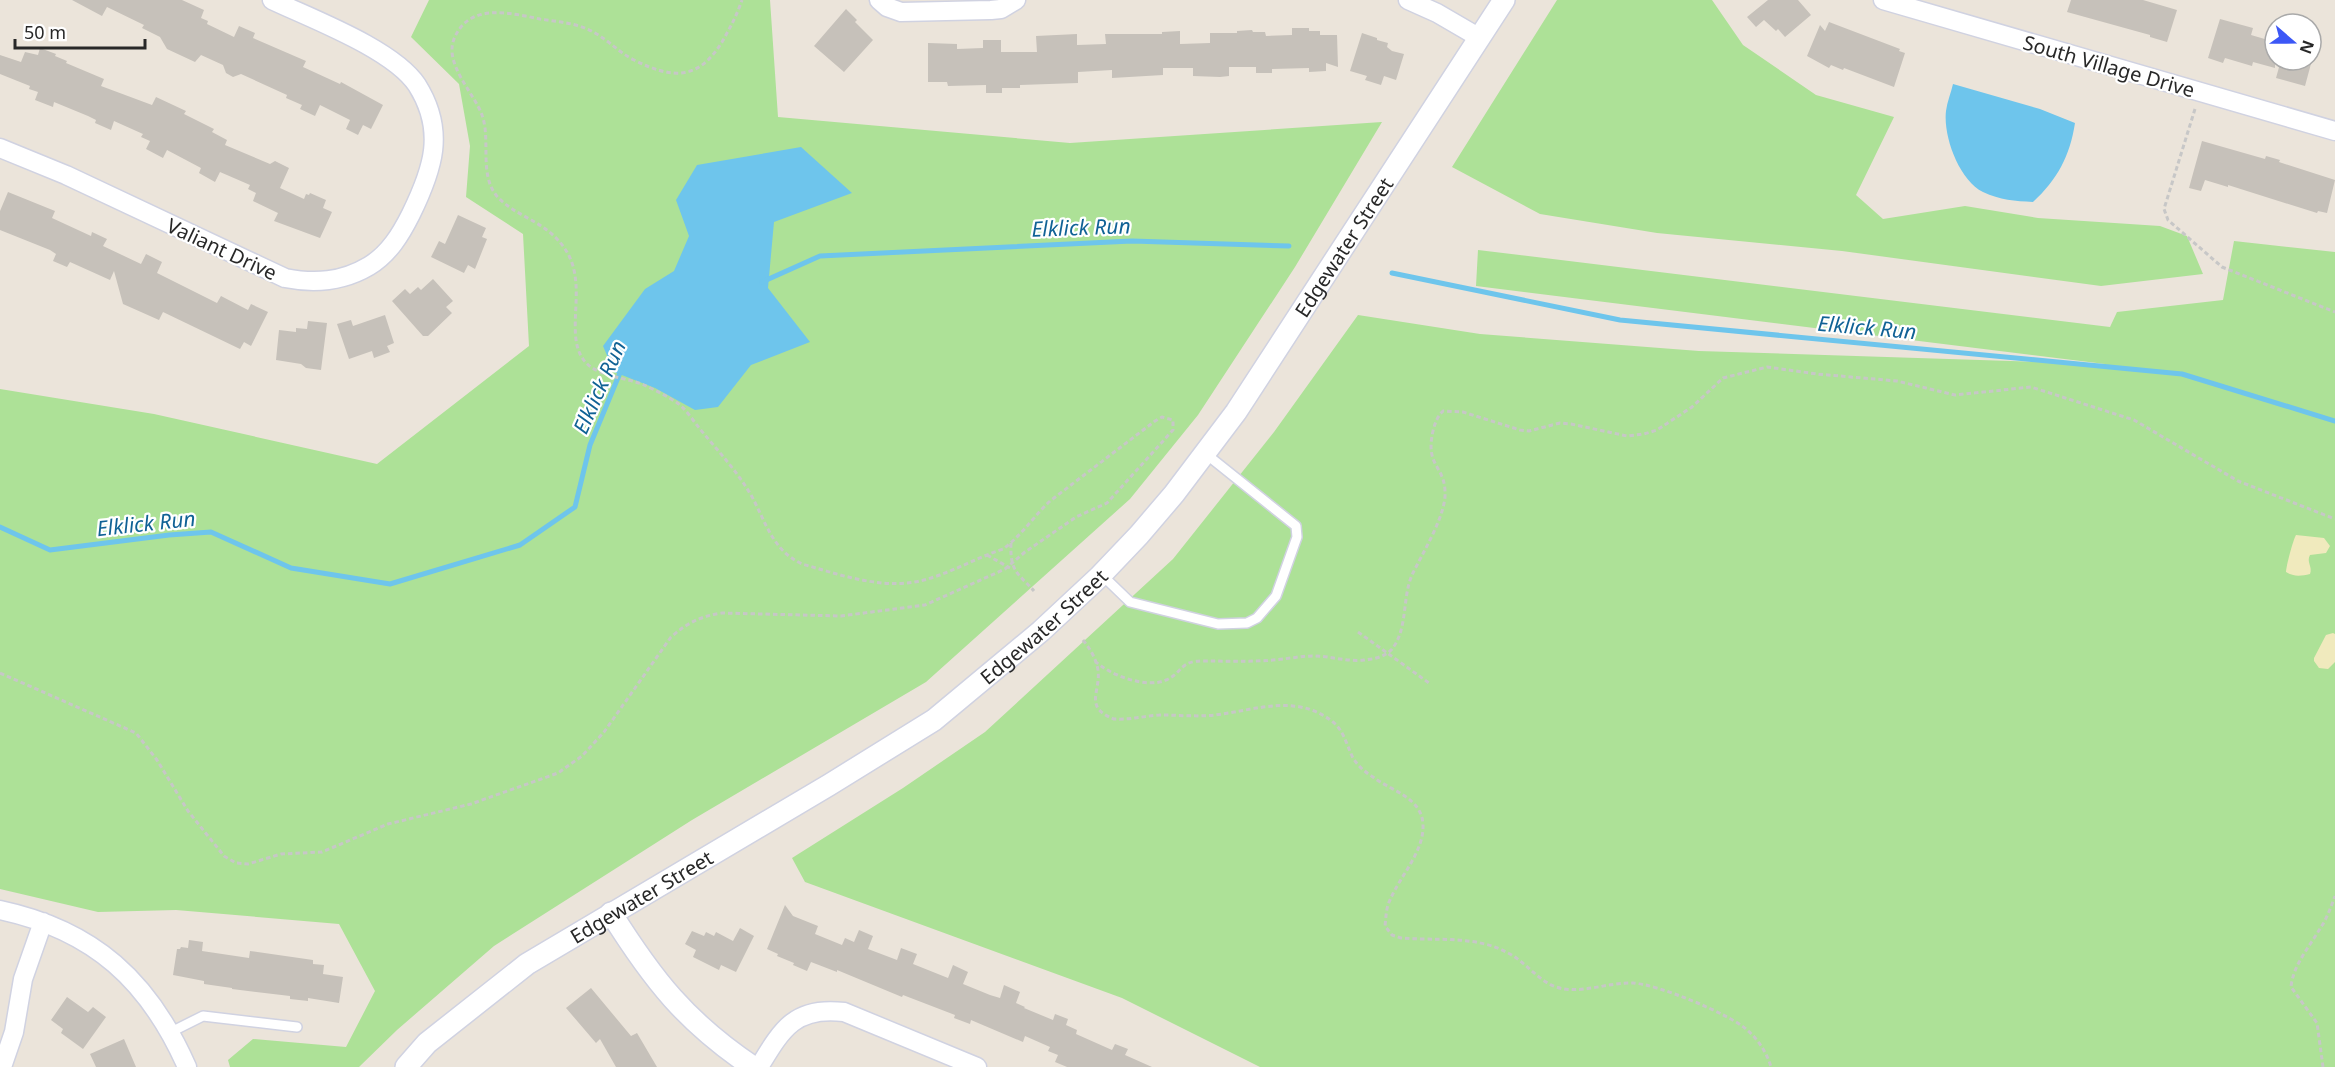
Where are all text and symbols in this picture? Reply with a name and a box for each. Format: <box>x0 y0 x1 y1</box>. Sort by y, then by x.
scale bar <box>15 12 146 50</box>
north arrow <box>2263 12 2323 72</box>
text: 50 m <box>24 20 66 44</box>
street label: South Village Drive <box>2020 29 2198 103</box>
text: N <box>2295 37 2320 57</box>
street label: Edgewater Street <box>1288 172 1399 322</box>
water label: Elklick Run <box>1031 211 1131 243</box>
street label: Valiant Drive <box>163 212 281 286</box>
water label: Elklick Run <box>1816 309 1918 345</box>
water label: Elklick Run <box>566 336 632 438</box>
water label: Elklick Run <box>95 504 197 542</box>
street label: Edgewater Street <box>974 563 1113 690</box>
street label: Edgewater Street <box>565 844 717 949</box>

